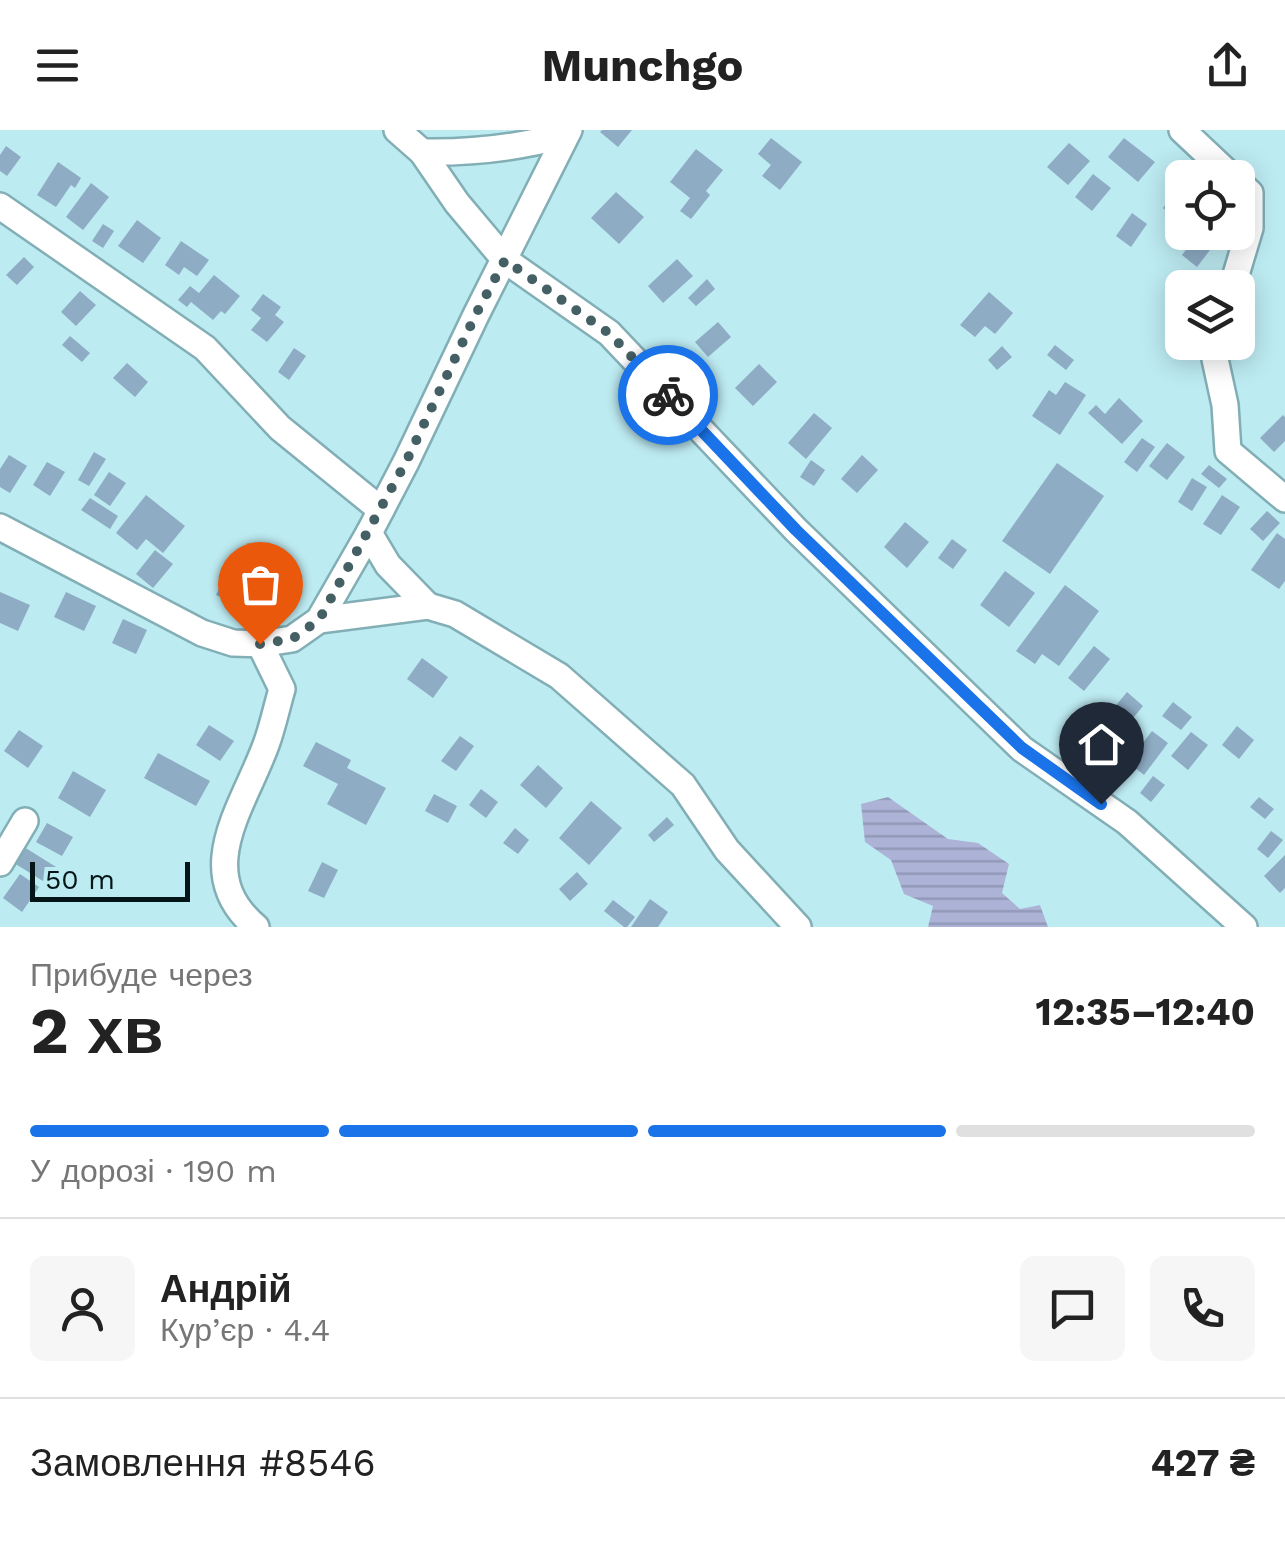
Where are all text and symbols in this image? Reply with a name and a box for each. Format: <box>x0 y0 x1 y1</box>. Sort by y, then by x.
icon: menu <box>30 38 85 93</box>
icon: share <box>1200 38 1255 93</box>
text: Munchgo <box>541 39 744 92</box>
map controls <box>1165 160 1255 360</box>
button: locate <box>1165 160 1255 250</box>
button: layers <box>1165 270 1255 360</box>
courier <box>618 345 718 445</box>
icon: bike <box>641 368 696 423</box>
pin <box>218 542 303 645</box>
icon: bag <box>233 557 288 612</box>
pin <box>1059 702 1144 805</box>
icon: home <box>1074 717 1129 772</box>
scale bar <box>30 857 190 901</box>
text: 50 m <box>45 863 115 896</box>
text: Прибуде через <box>30 956 253 994</box>
text: 12:35–12:40 <box>1036 990 1255 1034</box>
text: 2 хв <box>30 993 163 1069</box>
text: У дорозі · 190 m <box>30 1152 277 1190</box>
button: person <box>30 1256 135 1361</box>
button: chat <box>1020 1256 1125 1361</box>
button: phone <box>1150 1256 1255 1361</box>
text: Андрій <box>160 1267 292 1311</box>
text: Кур’єр · 4.4 <box>160 1311 330 1349</box>
text: Замовлення #8546 <box>30 1441 376 1485</box>
text: 427 ₴ <box>1151 1441 1255 1485</box>

